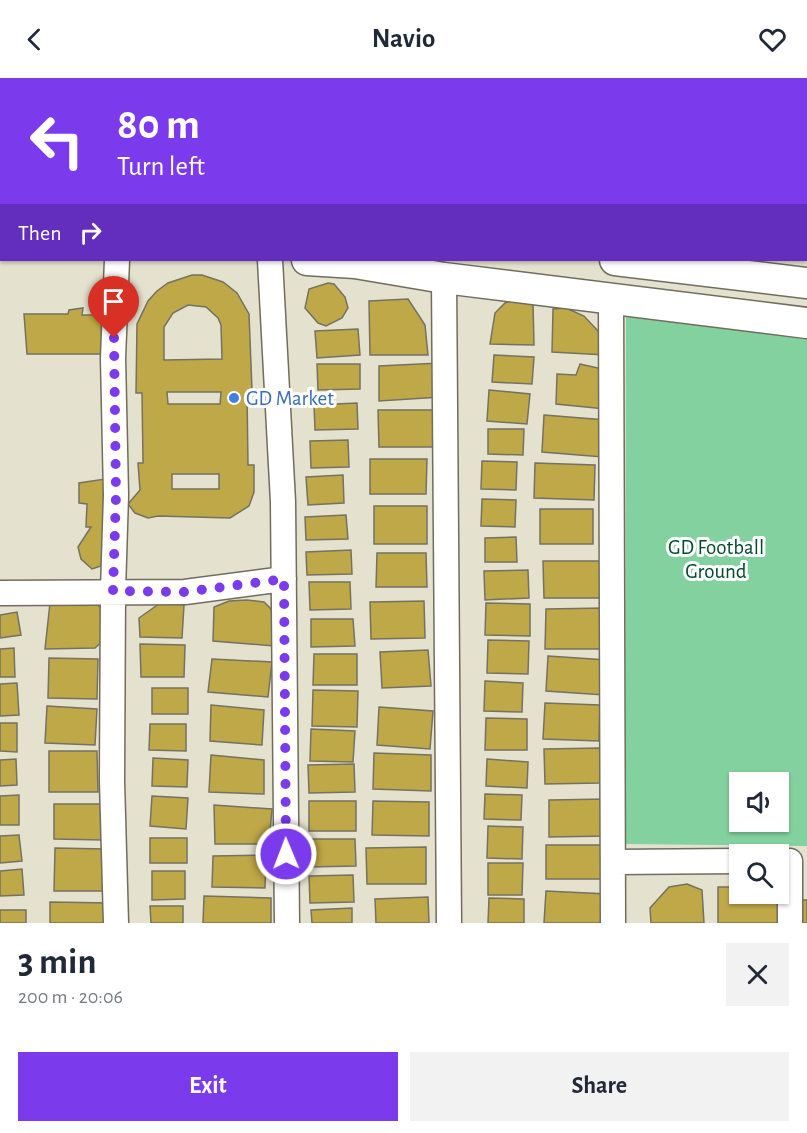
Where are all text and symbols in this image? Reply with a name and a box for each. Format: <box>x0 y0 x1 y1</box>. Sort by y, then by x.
icon: back <box>18 23 51 56</box>
icon: heart <box>756 23 789 56</box>
text: Navio <box>372 25 435 52</box>
icon: left <box>18 102 96 180</box>
text: 80 m <box>117 104 200 146</box>
text: Turn left <box>117 153 205 180</box>
icon: right <box>74 216 107 249</box>
text: Then <box>18 222 62 244</box>
pin <box>88 276 139 338</box>
icon: arrive <box>97 285 130 318</box>
place label: GD Market <box>246 388 334 409</box>
marker: GD Market <box>227 391 241 405</box>
park label: GD Football Ground <box>668 537 764 582</box>
map controls <box>729 772 789 904</box>
button: sound <box>729 772 789 832</box>
position arrow <box>254 822 318 886</box>
button: search <box>729 844 789 904</box>
button: close <box>726 943 789 1006</box>
text: 3 min <box>18 944 96 980</box>
text: 200 m · 20:06 <box>18 987 123 1007</box>
button: Exit <box>18 1052 398 1121</box>
button: Share <box>410 1052 789 1121</box>

